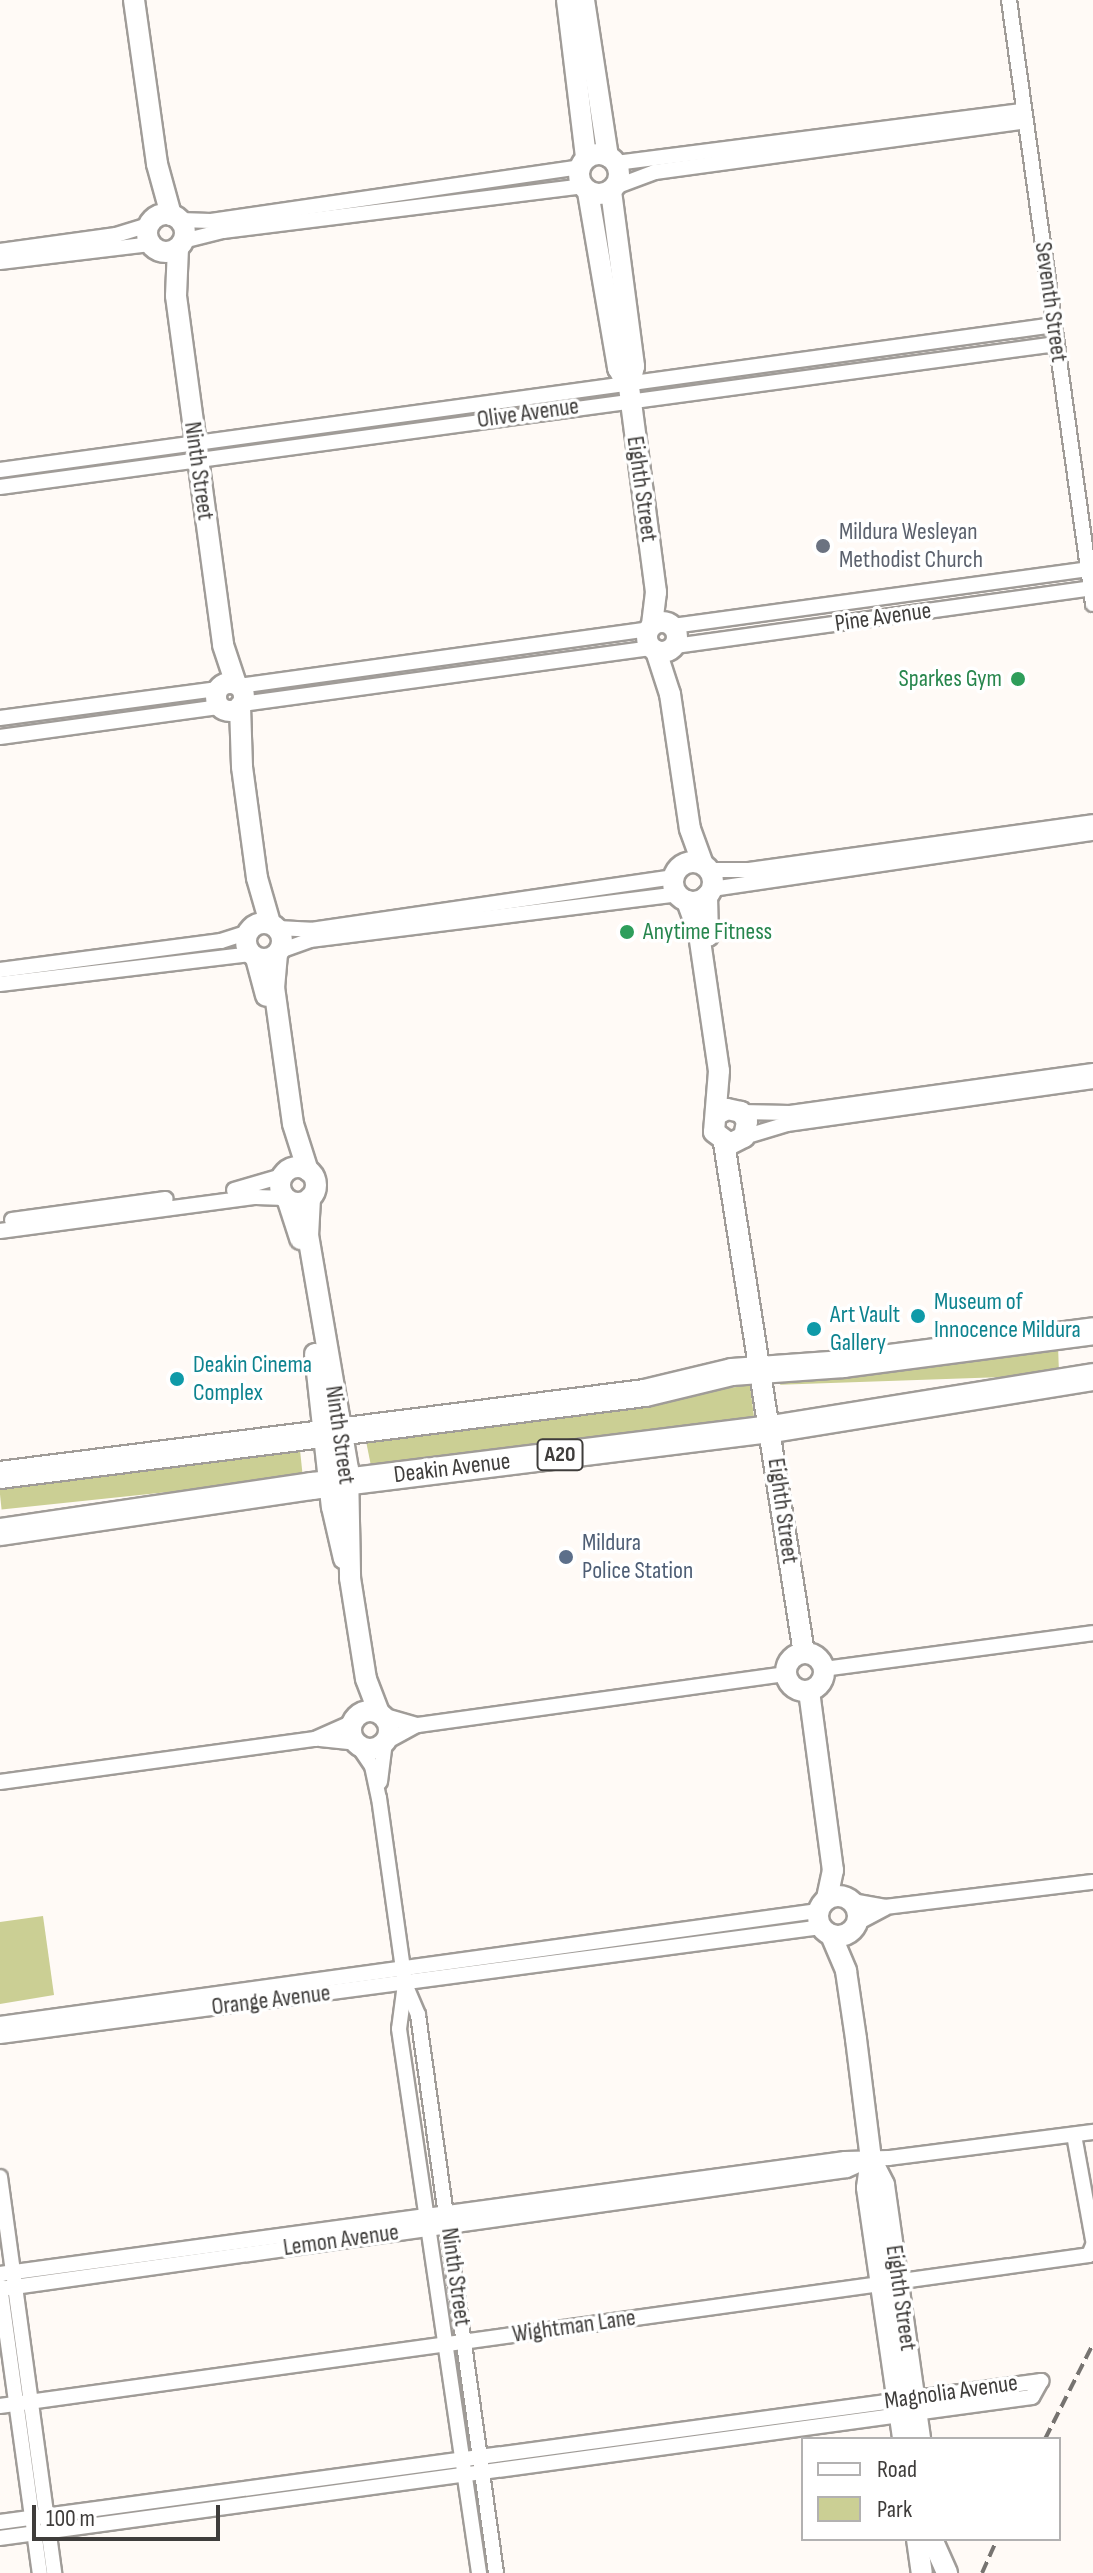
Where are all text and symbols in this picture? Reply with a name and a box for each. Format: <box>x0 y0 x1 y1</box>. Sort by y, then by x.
street label: Seventh Street <box>1028 240 1074 364</box>
street label: Olive Avenue <box>475 392 581 434</box>
street label: Ninth Street <box>178 420 220 522</box>
street label: Eighth Street <box>620 434 664 544</box>
place label: Mildura Wesleyan Methodist Church <box>839 518 983 574</box>
marker: Mildura Wesleyan Methodist Church <box>814 537 832 555</box>
street label: Pine Avenue <box>833 596 933 638</box>
place label: Sparkes Gym <box>899 665 1002 693</box>
marker: Sparkes Gym <box>1009 670 1027 688</box>
place label: Anytime Fitness <box>643 918 772 946</box>
marker: Anytime Fitness <box>618 923 636 941</box>
place label: Museum of Innocence Mildura <box>934 1288 1081 1344</box>
place label: Art Vault Gallery <box>830 1301 900 1357</box>
marker: Museum of Innocence Mildura <box>909 1307 927 1325</box>
marker: Art Vault Gallery <box>805 1320 823 1338</box>
place label: Deakin Cinema Complex <box>193 1351 312 1407</box>
marker: Deakin Cinema Complex <box>168 1370 186 1388</box>
street label: Ninth Street <box>319 1384 361 1486</box>
road number: A20 <box>536 1437 584 1473</box>
street label: Deakin Avenue <box>392 1447 512 1489</box>
street label: Eighth Street <box>761 1456 805 1566</box>
place label: Mildura Police Station <box>582 1529 693 1585</box>
marker: Mildura Police Station <box>557 1548 575 1566</box>
street label: Orange Avenue <box>210 1978 332 2022</box>
street label: Lemon Avenue <box>281 2218 401 2262</box>
street label: Ninth Street <box>435 2226 477 2328</box>
street label: Eighth Street <box>879 2243 923 2353</box>
street label: Wightman Lane <box>511 2303 637 2349</box>
street label: Magnolia Avenue <box>882 2368 1020 2416</box>
legend <box>801 2437 1061 2541</box>
text: Road <box>877 2455 917 2484</box>
scale bar <box>36 2489 224 2539</box>
text: Park <box>877 2495 912 2524</box>
text: 100 m <box>46 2504 95 2533</box>

